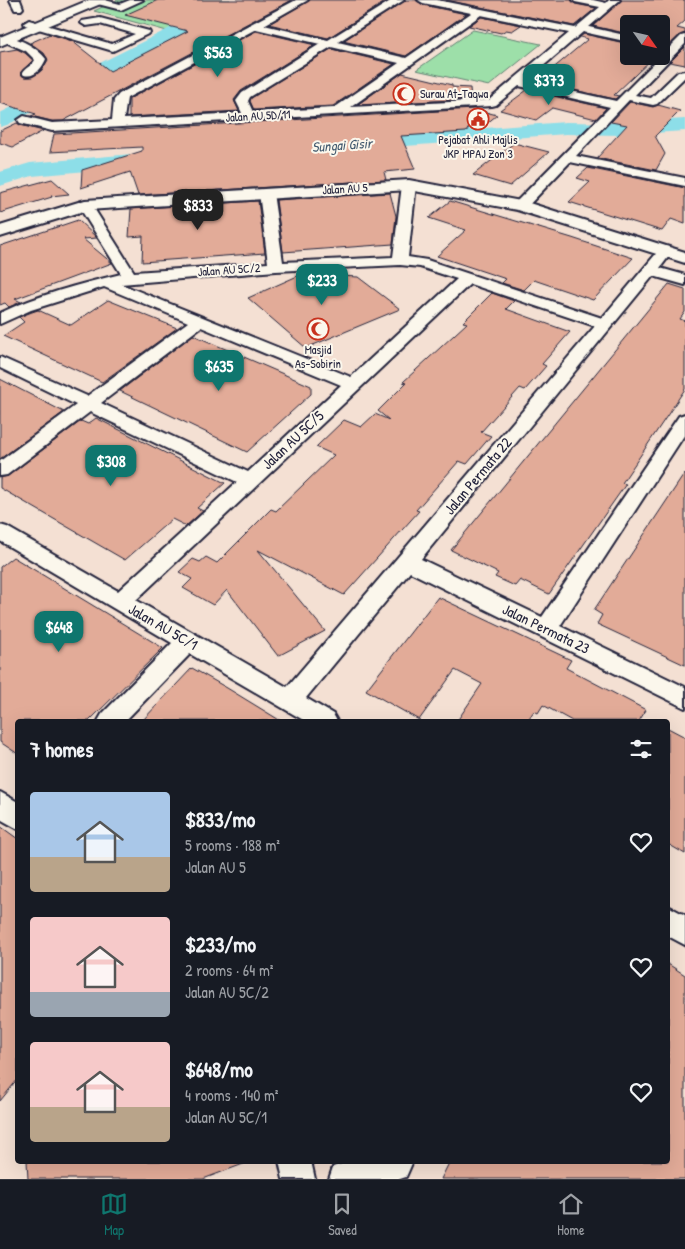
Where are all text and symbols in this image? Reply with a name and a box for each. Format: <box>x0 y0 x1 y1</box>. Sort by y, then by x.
north arrow <box>620 15 670 65</box>
map controls <box>620 15 670 65</box>
pin: $563 <box>188 36 248 78</box>
text: $563 <box>204 41 232 63</box>
pin: $373 <box>519 64 579 106</box>
text: $373 <box>534 69 564 91</box>
mosque icon: Surau At-Taqwa <box>392 82 416 106</box>
place label: Surau At-Taqwa <box>420 85 488 102</box>
street label: Jalan AU 5D/11 <box>225 105 291 126</box>
public building icon: Pejabat Ahli Majlis JKP MPAJ Zon 3 <box>466 107 490 131</box>
place label: Pejabat Ahli Majlis JKP MPAJ Zon 3 <box>438 131 518 162</box>
water label: Sungai Gisir <box>311 133 374 157</box>
street label: Jalan AU 5 <box>322 179 368 198</box>
pin: $833 <box>168 188 228 231</box>
text: $833 <box>183 194 213 216</box>
street label: Jalan AU 5C/2 <box>197 259 261 280</box>
pin: $233 <box>292 264 352 306</box>
text: $233 <box>307 269 337 291</box>
mosque icon: Masjid As-Sobirin <box>306 317 330 341</box>
place label: Masjid As-Sobirin <box>295 341 341 372</box>
pin: $635 <box>189 350 249 392</box>
text: $635 <box>205 355 233 377</box>
street label: Jalan AU 5C/5 <box>257 405 329 474</box>
street label: Jalan Permata 22 <box>439 433 516 519</box>
pin: $308 <box>81 444 141 487</box>
text: $308 <box>96 450 126 472</box>
street label: Jalan AU 5C/1 <box>125 598 202 655</box>
street label: Jalan Permata 23 <box>499 598 594 659</box>
pin: $648 <box>29 610 89 653</box>
text: $648 <box>45 616 73 638</box>
text: 7 homes <box>30 735 93 764</box>
icon: filters <box>627 735 655 763</box>
text: $833/mo <box>185 805 255 834</box>
icon: home <box>70 812 130 872</box>
icon: heart <box>627 828 655 856</box>
text: 5 rooms · 188 m² <box>185 834 280 856</box>
text: Jalan AU 5 <box>185 856 246 878</box>
text: $233/mo <box>185 930 256 959</box>
icon: home <box>70 937 130 997</box>
icon: heart <box>627 953 655 981</box>
text: 2 rooms · 64 m² <box>185 959 273 981</box>
text: Jalan AU 5C/2 <box>185 981 269 1003</box>
text: $648/mo <box>185 1055 253 1084</box>
icon: home <box>70 1062 130 1122</box>
icon: heart <box>627 1078 655 1106</box>
text: 4 rooms · 140 m² <box>185 1084 279 1106</box>
text: Jalan AU 5C/1 <box>185 1106 267 1128</box>
tab: Map <box>100 1190 128 1239</box>
tab: Saved <box>328 1190 357 1239</box>
tab: Home <box>557 1190 585 1239</box>

